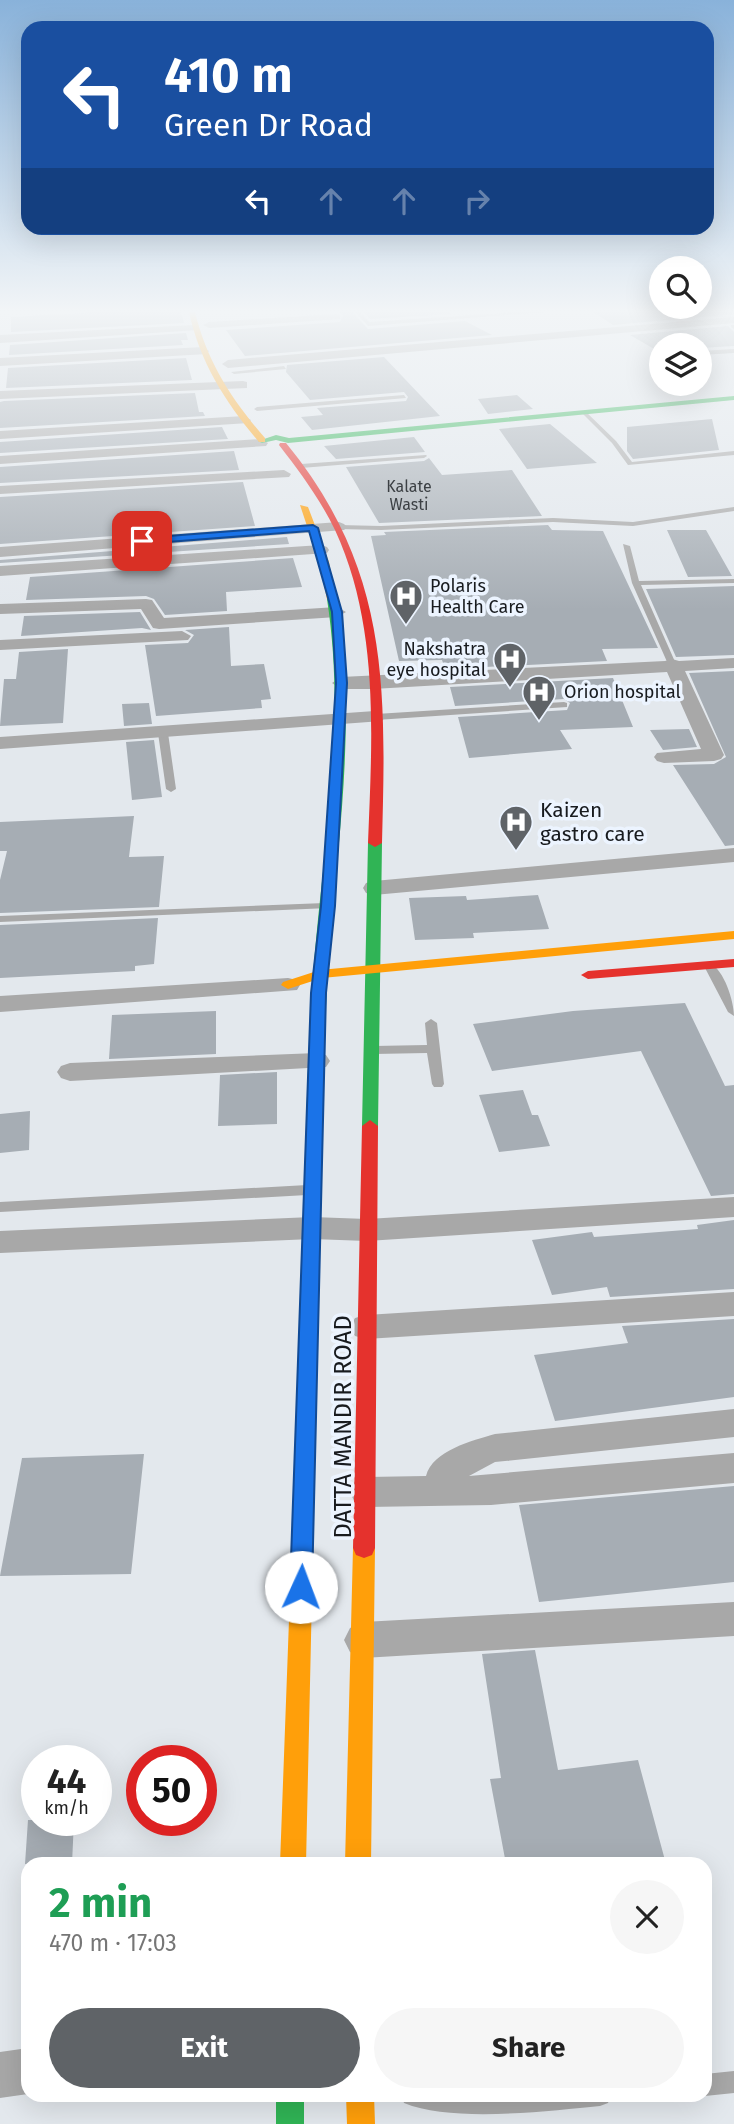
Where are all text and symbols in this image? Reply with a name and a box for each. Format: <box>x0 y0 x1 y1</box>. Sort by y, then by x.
text: 410 m <box>164 46 293 105</box>
icon: left <box>49 49 140 140</box>
text: Green Dr Road <box>164 106 373 144</box>
icon: left <box>239 182 277 220</box>
icon: ahead <box>312 182 350 220</box>
icon: ahead <box>385 182 423 220</box>
icon: right <box>458 182 496 220</box>
map controls <box>649 256 712 396</box>
button: search <box>649 256 712 319</box>
button: layers <box>649 333 712 396</box>
house number: Kalate Wasti <box>386 477 432 514</box>
pin <box>112 511 172 571</box>
icon: arrive <box>123 522 161 560</box>
place label: Polaris Health Care <box>430 575 524 618</box>
hospital icon: Polaris Health Care <box>387 577 425 626</box>
place label: Nakshatra eye hospital <box>386 638 486 681</box>
hospital icon: Nakshatra eye hospital <box>491 640 529 689</box>
hospital icon: Orion hospital <box>520 673 558 722</box>
place label: Orion hospital <box>564 681 681 703</box>
place label: Kaizen gastro care <box>540 797 645 847</box>
hospital icon: Kaizen gastro care <box>497 803 535 852</box>
street label: DATTA MANDIR ROAD <box>329 1315 357 1539</box>
position arrow <box>264 1550 338 1624</box>
speed limit sign: 50 <box>126 1745 217 1836</box>
text: 44 <box>47 1760 86 1802</box>
text: km/h <box>44 1797 89 1819</box>
text: 2 min <box>49 1878 152 1928</box>
button: close <box>610 1880 684 1954</box>
text: 470 m · 17:03 <box>49 1929 177 1957</box>
button: Exit <box>49 2008 360 2088</box>
button: Share <box>374 2008 684 2088</box>

